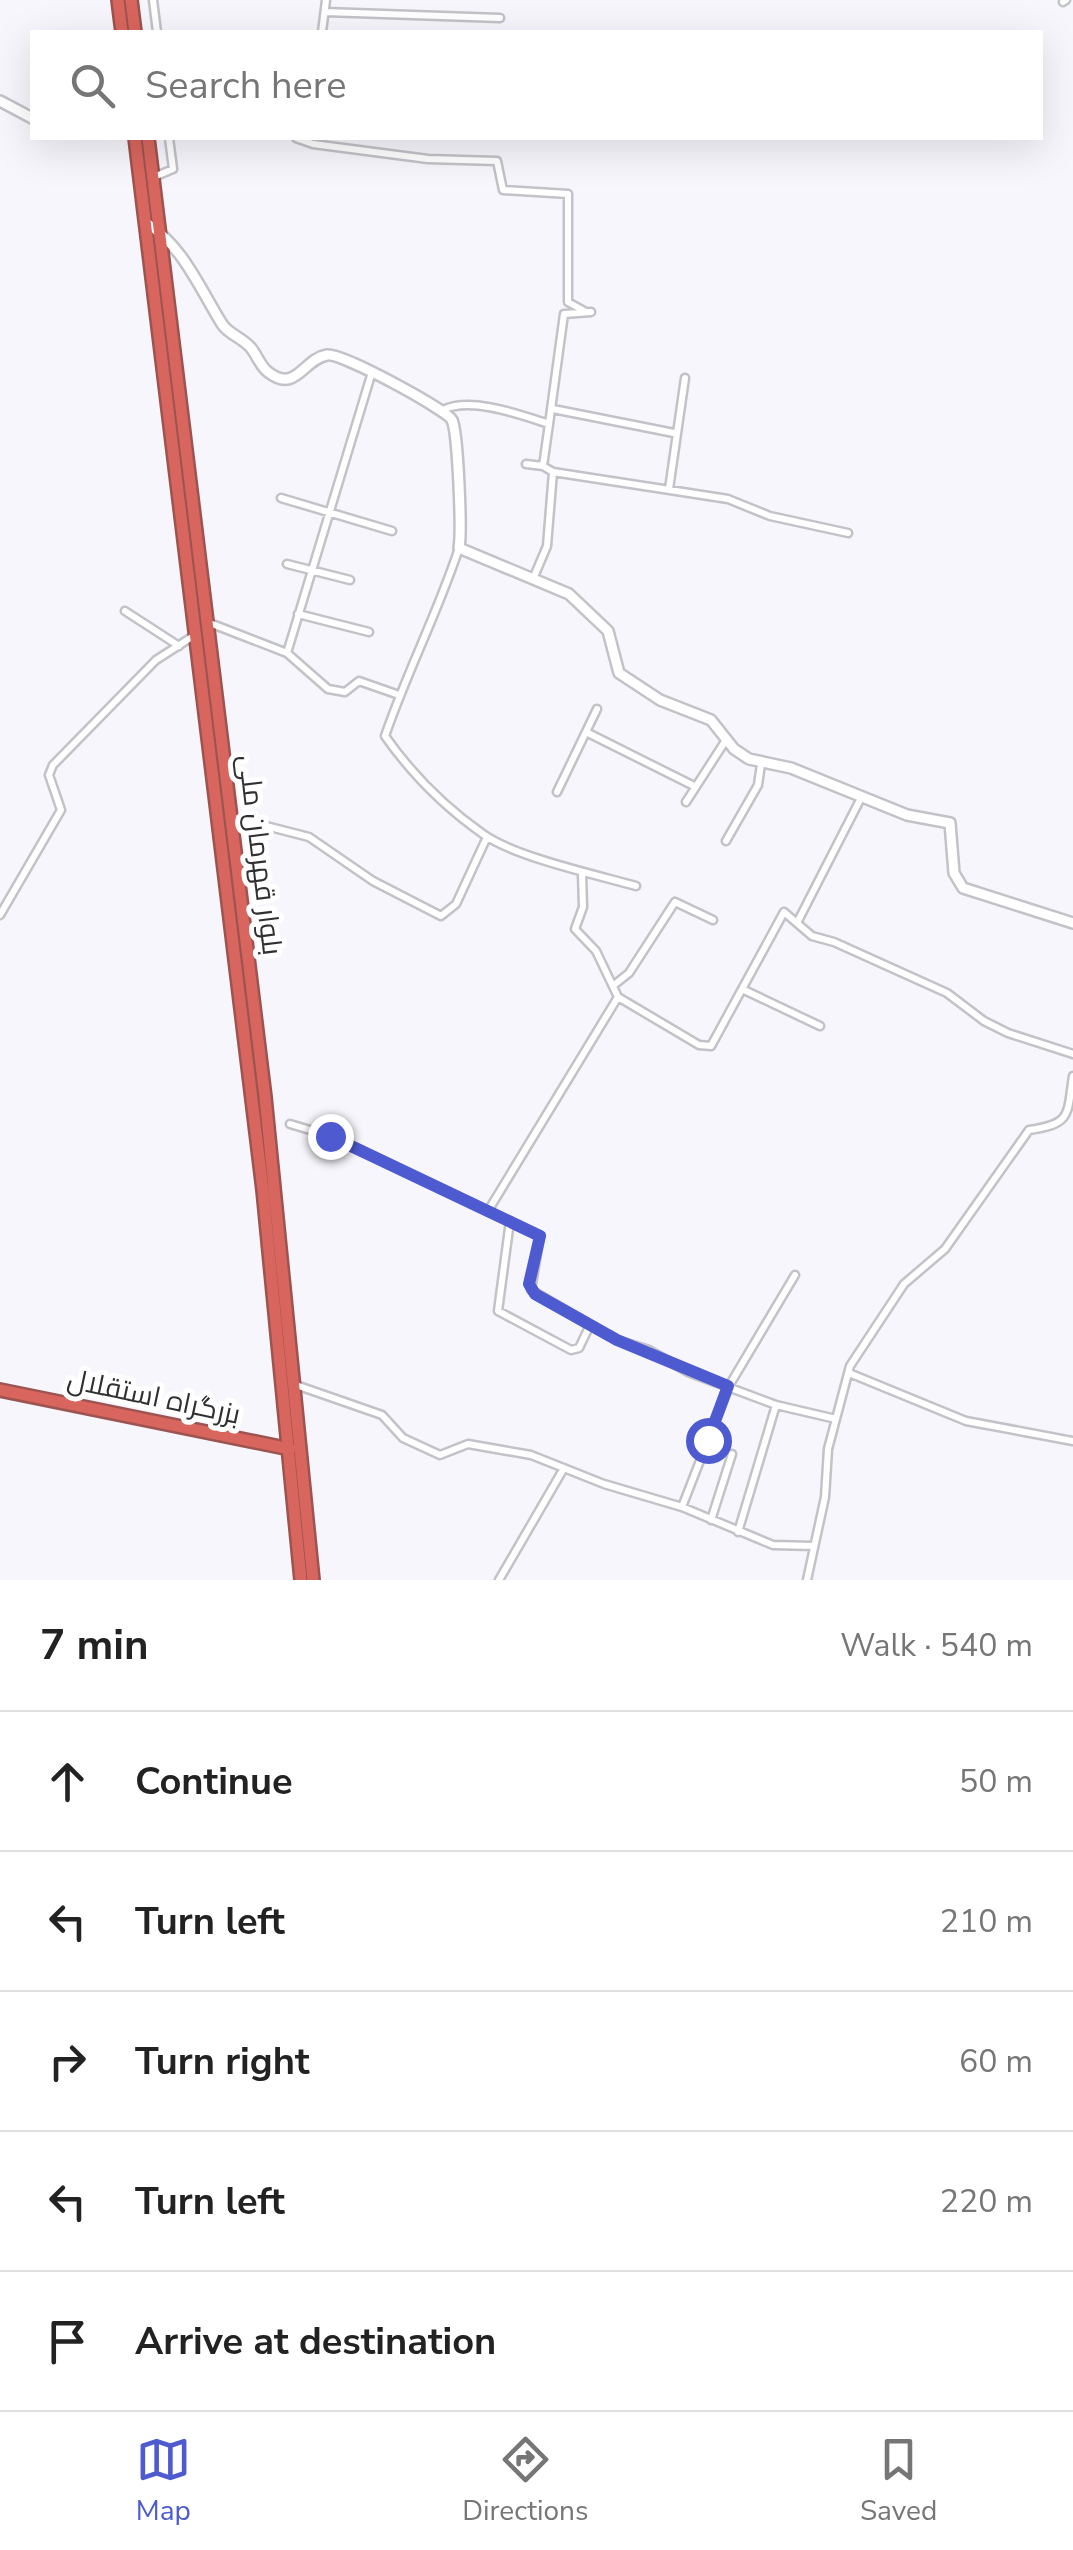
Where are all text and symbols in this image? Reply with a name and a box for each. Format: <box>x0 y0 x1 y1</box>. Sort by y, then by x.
search box <box>30 30 1043 140</box>
icon: search <box>65 58 120 113</box>
text: Search here <box>145 60 346 111</box>
street label: بلوار قهرمان ملی <box>229 753 291 957</box>
route end <box>308 1114 354 1160</box>
street label: بزرگراه استقلال <box>64 1360 244 1434</box>
route start <box>686 1418 732 1464</box>
text: 7 min <box>40 1617 149 1674</box>
text: Walk · 540 m <box>840 1624 1033 1667</box>
icon: ahead <box>40 1754 95 1809</box>
text: Continue <box>135 1756 293 1807</box>
text: 50 m <box>959 1760 1033 1803</box>
icon: left <box>40 1894 95 1949</box>
text: Turn left <box>135 1896 285 1947</box>
text: 210 m <box>940 1900 1033 1943</box>
icon: right <box>40 2034 95 2089</box>
text: Turn right <box>135 2036 310 2087</box>
text: 60 m <box>959 2040 1033 2083</box>
icon: left <box>40 2174 95 2229</box>
text: Turn left <box>135 2176 285 2227</box>
text: 220 m <box>940 2180 1033 2223</box>
icon: arrive <box>40 2314 95 2369</box>
text: Arrive at destination <box>135 2316 496 2367</box>
tab: Map <box>136 2432 191 2530</box>
tab: Directions <box>462 2432 588 2530</box>
tab: Saved <box>860 2432 937 2530</box>

